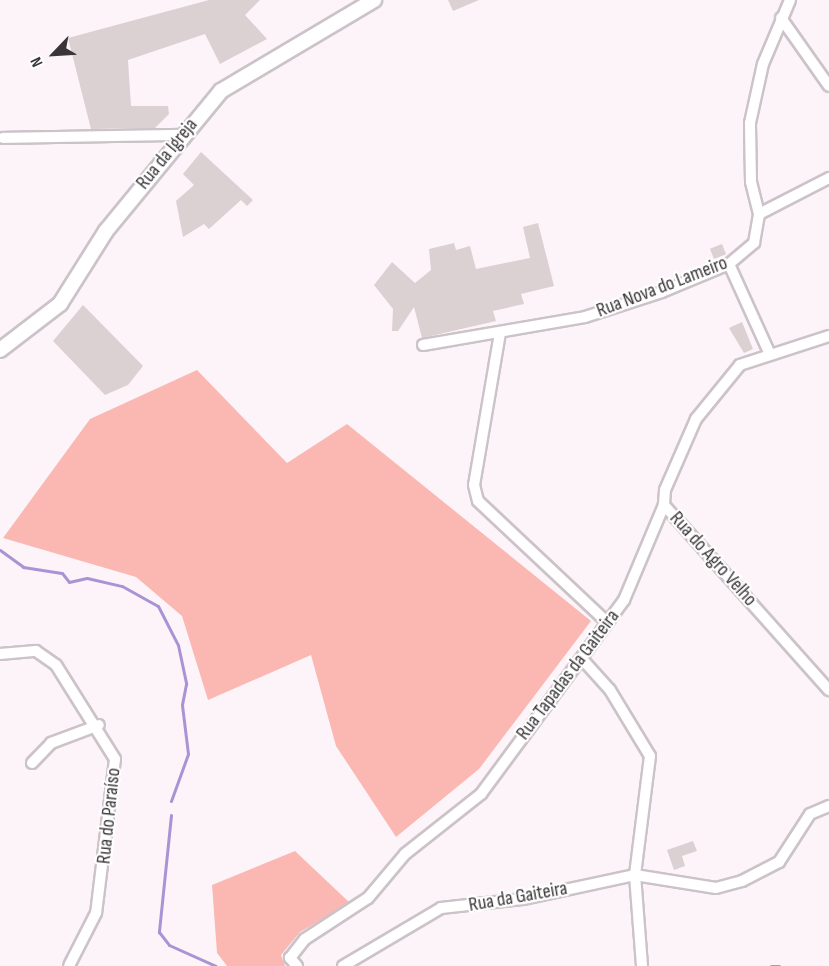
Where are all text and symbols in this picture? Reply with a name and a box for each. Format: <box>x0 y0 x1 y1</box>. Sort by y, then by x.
north arrow <box>24 24 84 84</box>
text: N <box>27 54 48 70</box>
street label: Rua da Igreja <box>131 114 203 194</box>
street label: Rua Nova do Lameiro <box>593 251 731 323</box>
street label: Rua do Agro Velho <box>664 507 762 611</box>
street label: Rua Tapadas da Gaiteira <box>511 605 625 745</box>
street label: Rua do Paraíso <box>92 767 126 865</box>
street label: Rua da Gaiteira <box>467 877 569 917</box>

